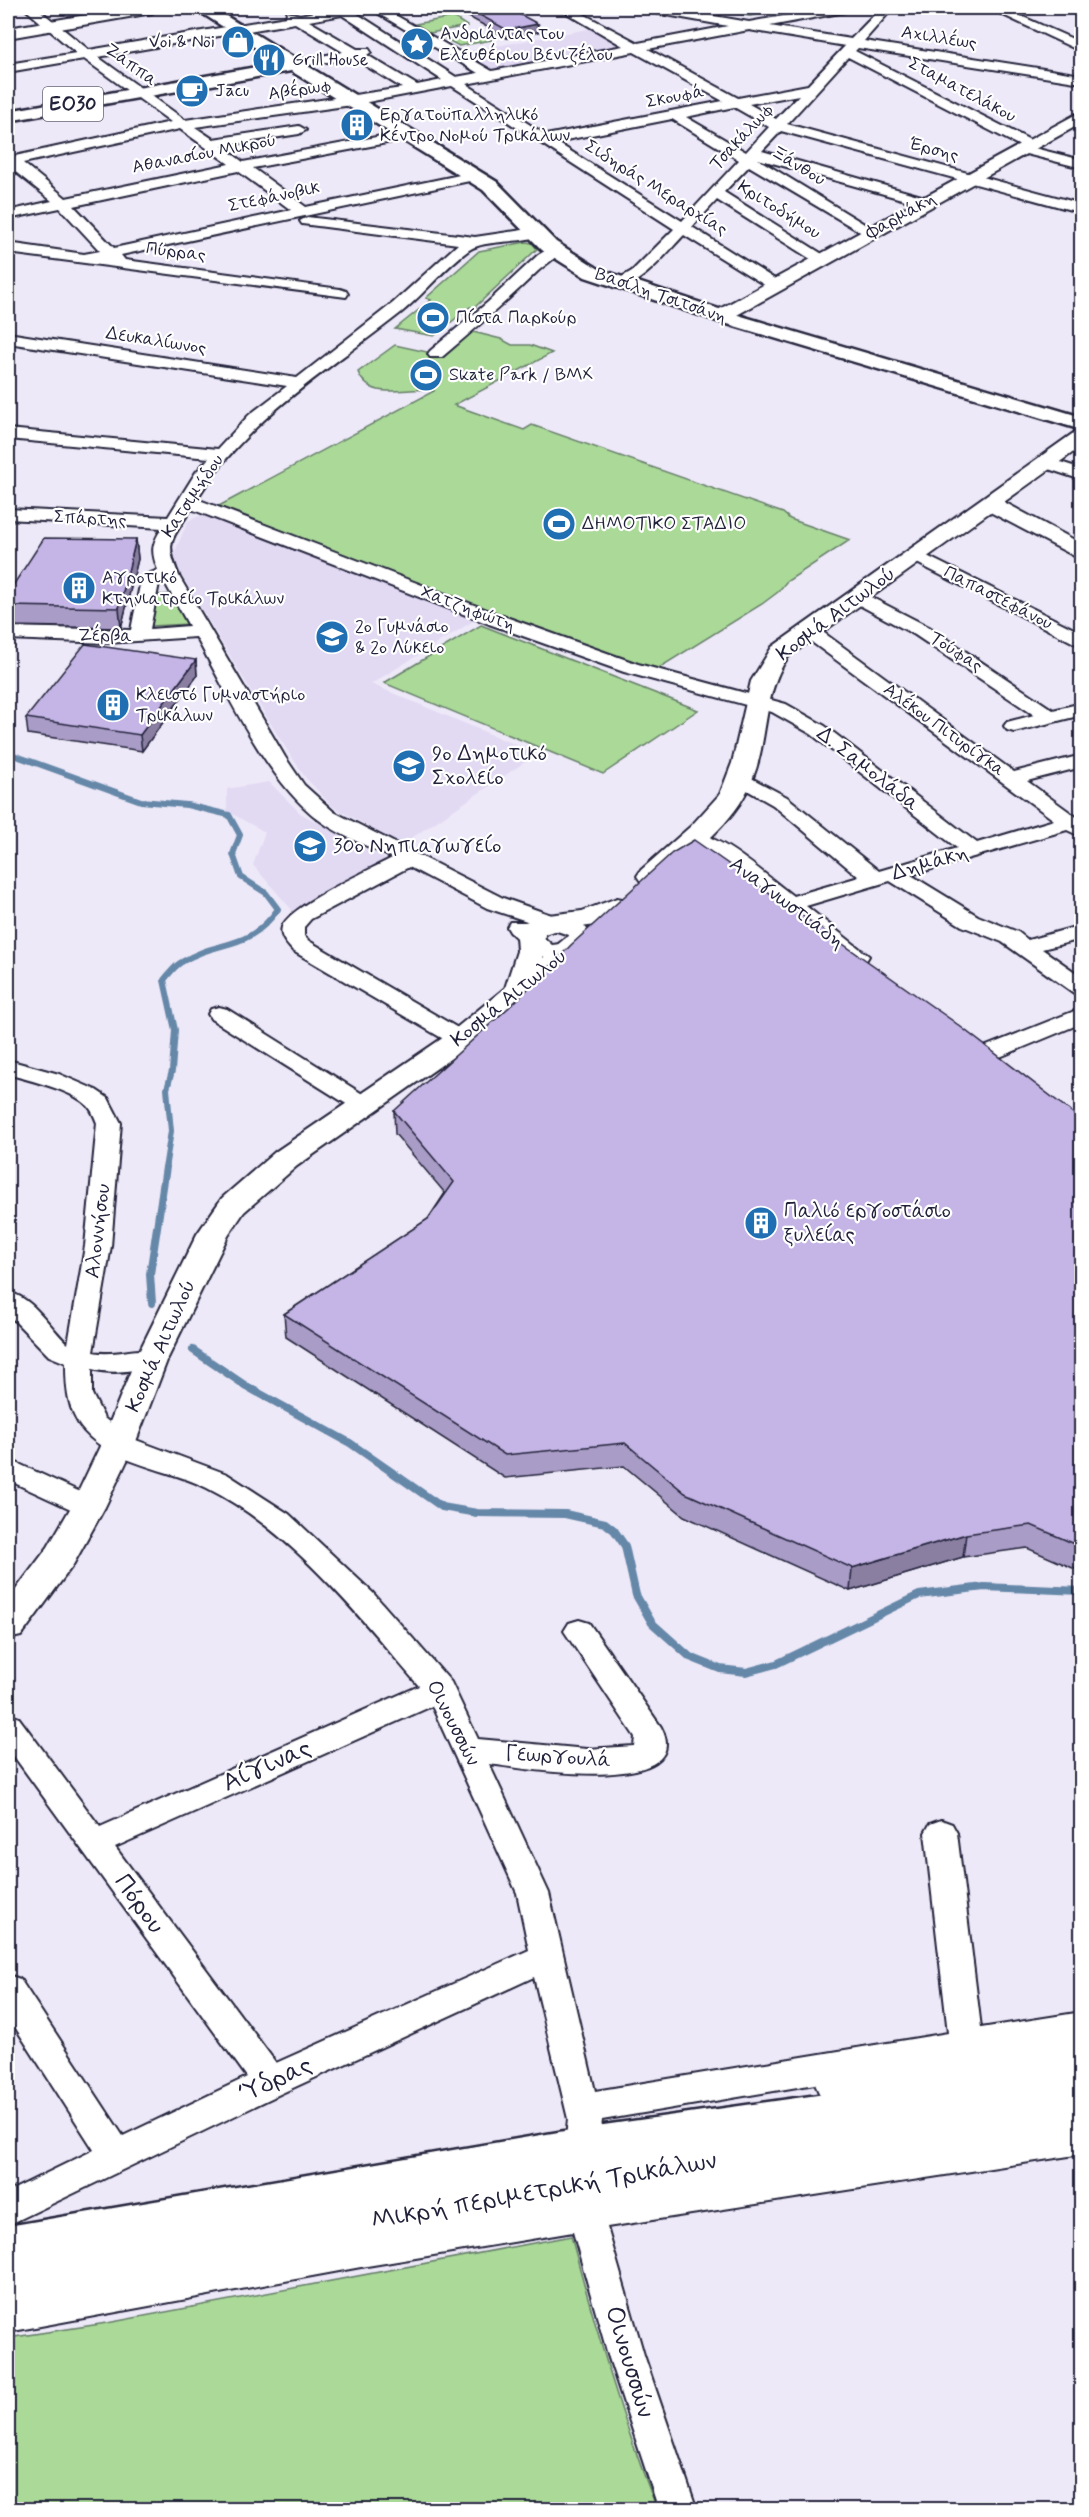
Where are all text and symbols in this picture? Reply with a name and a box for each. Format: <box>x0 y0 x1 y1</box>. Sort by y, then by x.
street label: Αχιλλέως <box>899 19 979 56</box>
place label: Ανδριάντας του Ελευθέριου Βενιζέλου <box>440 22 613 67</box>
shop icon: Voi & Noi <box>220 24 256 60</box>
place icon: Ανδριάντας του Ελευθέριου Βενιζέλου <box>399 26 435 62</box>
place label: Voi & Noi <box>149 30 215 54</box>
street label: Ζάππα <box>100 38 162 92</box>
restaurant icon: Grill House <box>251 42 287 78</box>
place label: Grill House <box>292 48 368 72</box>
street label: Σταματελάκου <box>904 52 1020 128</box>
cafe icon: Jacu <box>174 73 210 109</box>
street label: Αβέρωφ <box>267 73 333 106</box>
place label: Jacu <box>215 79 249 103</box>
street label: Σκουφά <box>644 80 706 114</box>
road number: ΕΟ30 <box>43 87 103 121</box>
street label: Τσακάλωφ <box>705 98 779 176</box>
place label: Εργατοϋπαλληλικό Κέντρο Νομού Τρικάλων <box>380 103 570 148</box>
building icon: Εργατοϋπαλληλικό Κέντρο Νομού Τρικάλων <box>339 107 375 143</box>
street label: Αθανασίου Μικρού <box>130 128 278 180</box>
street label: Έρσης <box>907 132 961 168</box>
street label: Σιδηράς Μεραρχίας <box>580 134 732 242</box>
street label: Ξάνθου <box>766 140 830 192</box>
street label: Κριτοδήμου <box>733 175 825 245</box>
street label: Στεφάνοβικ <box>226 176 322 218</box>
street label: Φαρμάκη <box>861 187 941 246</box>
street label: Πύρρας <box>145 236 207 268</box>
street label: Βασίλη Τσιτσάνη <box>592 262 730 330</box>
sports icon: Πίστα Παρκούρ <box>415 300 451 336</box>
place label: Πίστα Παρκούρ <box>456 306 577 330</box>
street label: Δευκαλίωνος <box>104 321 208 361</box>
sports icon: Skate Park / BMX <box>408 357 444 393</box>
place label: Skate Park / BMX <box>449 363 593 387</box>
street label: Κατσιμήδου <box>156 450 230 542</box>
street label: Σπάρτης <box>53 505 127 533</box>
sports icon: ΔΗΜΟΤΙΚΟ ΣΤΑΔΙΟ <box>541 506 577 542</box>
place label: ΔΗΜΟΤΙΚΟ ΣΤΑΔΙΟ <box>582 512 746 536</box>
street label: Κοσμά Αιτωλού <box>771 560 901 668</box>
street label: Παπαστεφάνου <box>939 560 1057 636</box>
place label: Αγροτικό Κτηνιατρείο Τρικάλων <box>102 566 284 611</box>
building icon: Αγροτικό Κτηνιατρείο Τρικάλων <box>61 570 97 606</box>
street label: Χατζηφώτη <box>417 580 519 638</box>
place label: 2ο Γυμνάσιο & 2ο Λύκειο <box>355 615 449 660</box>
school or university icon: 2ο Γυμνάσιο & 2ο Λύκειο <box>314 619 350 655</box>
street label: Ζέρβα <box>78 623 132 648</box>
street label: Τούφας <box>925 626 987 678</box>
street label: Αλέκου Πιτυρίγκα <box>878 677 1010 782</box>
place label: Κλειστό Γυμναστήριο Τρικάλων <box>136 683 305 728</box>
building icon: Κλειστό Γυμναστήριο Τρικάλων <box>95 687 131 723</box>
street label: Δ. Σαμολάδα <box>811 720 925 818</box>
place label: 9ο Δημοτικό Σχολείο <box>432 740 547 792</box>
school or university icon: 9ο Δημοτικό Σχολείο <box>391 748 427 784</box>
school or university icon: 30ο Νηπιαγωγείο <box>292 828 328 864</box>
place label: 30ο Νηπιαγωγείο <box>333 832 501 860</box>
street label: Δημάκη <box>888 839 972 887</box>
street label: Αναγνωστιάδη <box>723 850 851 956</box>
street label: Κοσμά Αιτωλού <box>445 942 573 1054</box>
street label: Αλοννήσου <box>78 1182 118 1280</box>
place label: Παλιό εργοστάσιο ξυλείας <box>784 1197 951 1249</box>
building icon: Παλιό εργοστάσιο ξυλείας <box>743 1205 779 1241</box>
street label: Κοσμά Αιτωλού <box>119 1275 203 1417</box>
street label: Οινουσσών <box>419 1675 487 1771</box>
street label: Αίγινας <box>217 1731 317 1801</box>
street label: Γεωργουλά <box>504 1739 612 1775</box>
street label: Πόρου <box>106 1867 172 1941</box>
street label: Ύδρας <box>234 2048 318 2112</box>
street label: Μικρή περιμετρική Τρικάλων <box>369 2144 719 2238</box>
street label: Οινουσσών <box>596 2302 662 2422</box>

